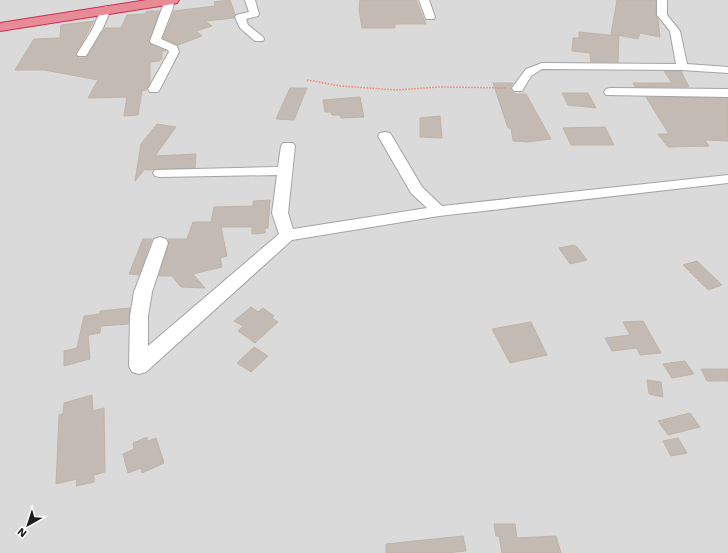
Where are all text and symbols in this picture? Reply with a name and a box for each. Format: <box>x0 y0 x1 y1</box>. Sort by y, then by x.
north arrow <box>8 505 48 545</box>
text: N <box>15 525 29 540</box>

